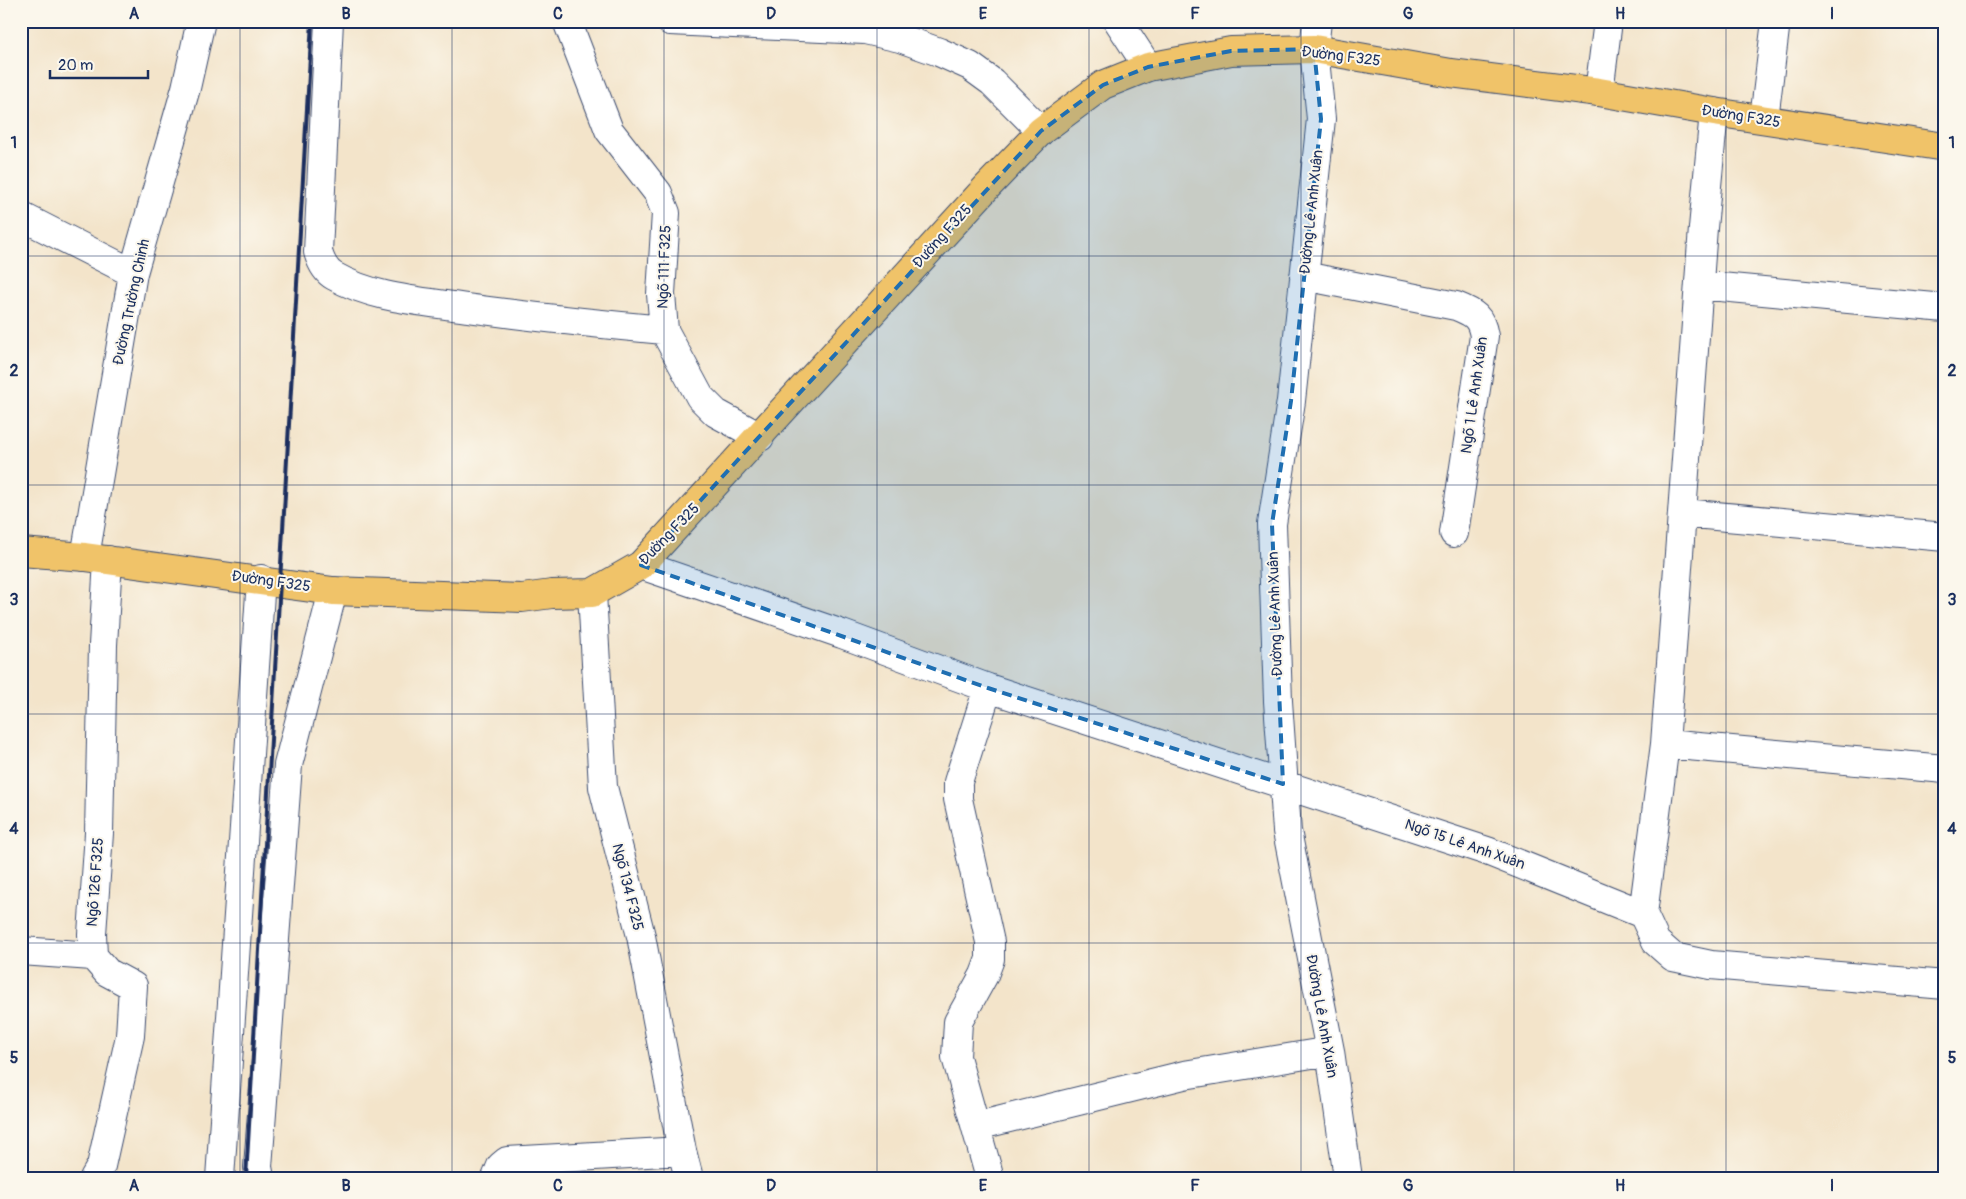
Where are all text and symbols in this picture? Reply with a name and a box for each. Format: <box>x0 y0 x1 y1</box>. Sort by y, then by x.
text: A <box>129 4 140 24</box>
text: B <box>341 4 351 24</box>
text: C <box>553 4 563 24</box>
text: D <box>766 4 776 24</box>
text: E <box>979 4 988 24</box>
text: F <box>1190 4 1200 24</box>
text: G <box>1403 4 1414 24</box>
text: H <box>1615 4 1625 24</box>
text: I <box>1830 4 1834 24</box>
street label: Đường F325 <box>1300 42 1382 71</box>
scale bar <box>50 48 148 80</box>
text: 20 m <box>58 56 93 75</box>
street label: Đường F325 <box>1700 101 1782 132</box>
text: 1 <box>11 133 17 153</box>
text: 1 <box>1949 133 1955 153</box>
street label: Đường Lê Anh Xuân <box>1295 149 1327 275</box>
street label: Đường F325 <box>909 200 976 272</box>
street label: Ngõ 111 F325 <box>654 225 675 309</box>
street label: Đường Trường Chinh <box>109 237 154 367</box>
street label: Ngõ 1 Lê Anh Xuân <box>1457 335 1492 455</box>
text: 2 <box>10 361 19 381</box>
text: 2 <box>1948 361 1957 381</box>
street label: Đường F325 <box>635 499 704 570</box>
street label: Đường Lê Anh Xuân <box>1264 551 1287 677</box>
street label: Đường F325 <box>230 567 312 596</box>
text: 3 <box>10 590 19 610</box>
text: 3 <box>1948 590 1957 610</box>
street label: Ngõ 15 Lê Anh Xuân <box>1402 815 1528 874</box>
text: 4 <box>9 819 19 839</box>
text: 4 <box>1947 819 1957 839</box>
street label: Ngõ 126 F325 <box>83 837 108 927</box>
street label: Ngõ 134 F325 <box>607 842 648 933</box>
street label: Đường Lê Anh Xuân <box>1301 953 1342 1079</box>
text: 5 <box>10 1048 19 1068</box>
text: 5 <box>1948 1048 1957 1068</box>
text: A <box>129 1176 140 1196</box>
text: B <box>341 1176 351 1196</box>
text: C <box>553 1176 563 1196</box>
text: D <box>766 1176 776 1196</box>
text: E <box>979 1176 988 1196</box>
text: F <box>1190 1176 1200 1196</box>
text: G <box>1403 1176 1414 1196</box>
text: H <box>1615 1176 1625 1196</box>
text: I <box>1830 1176 1834 1196</box>

